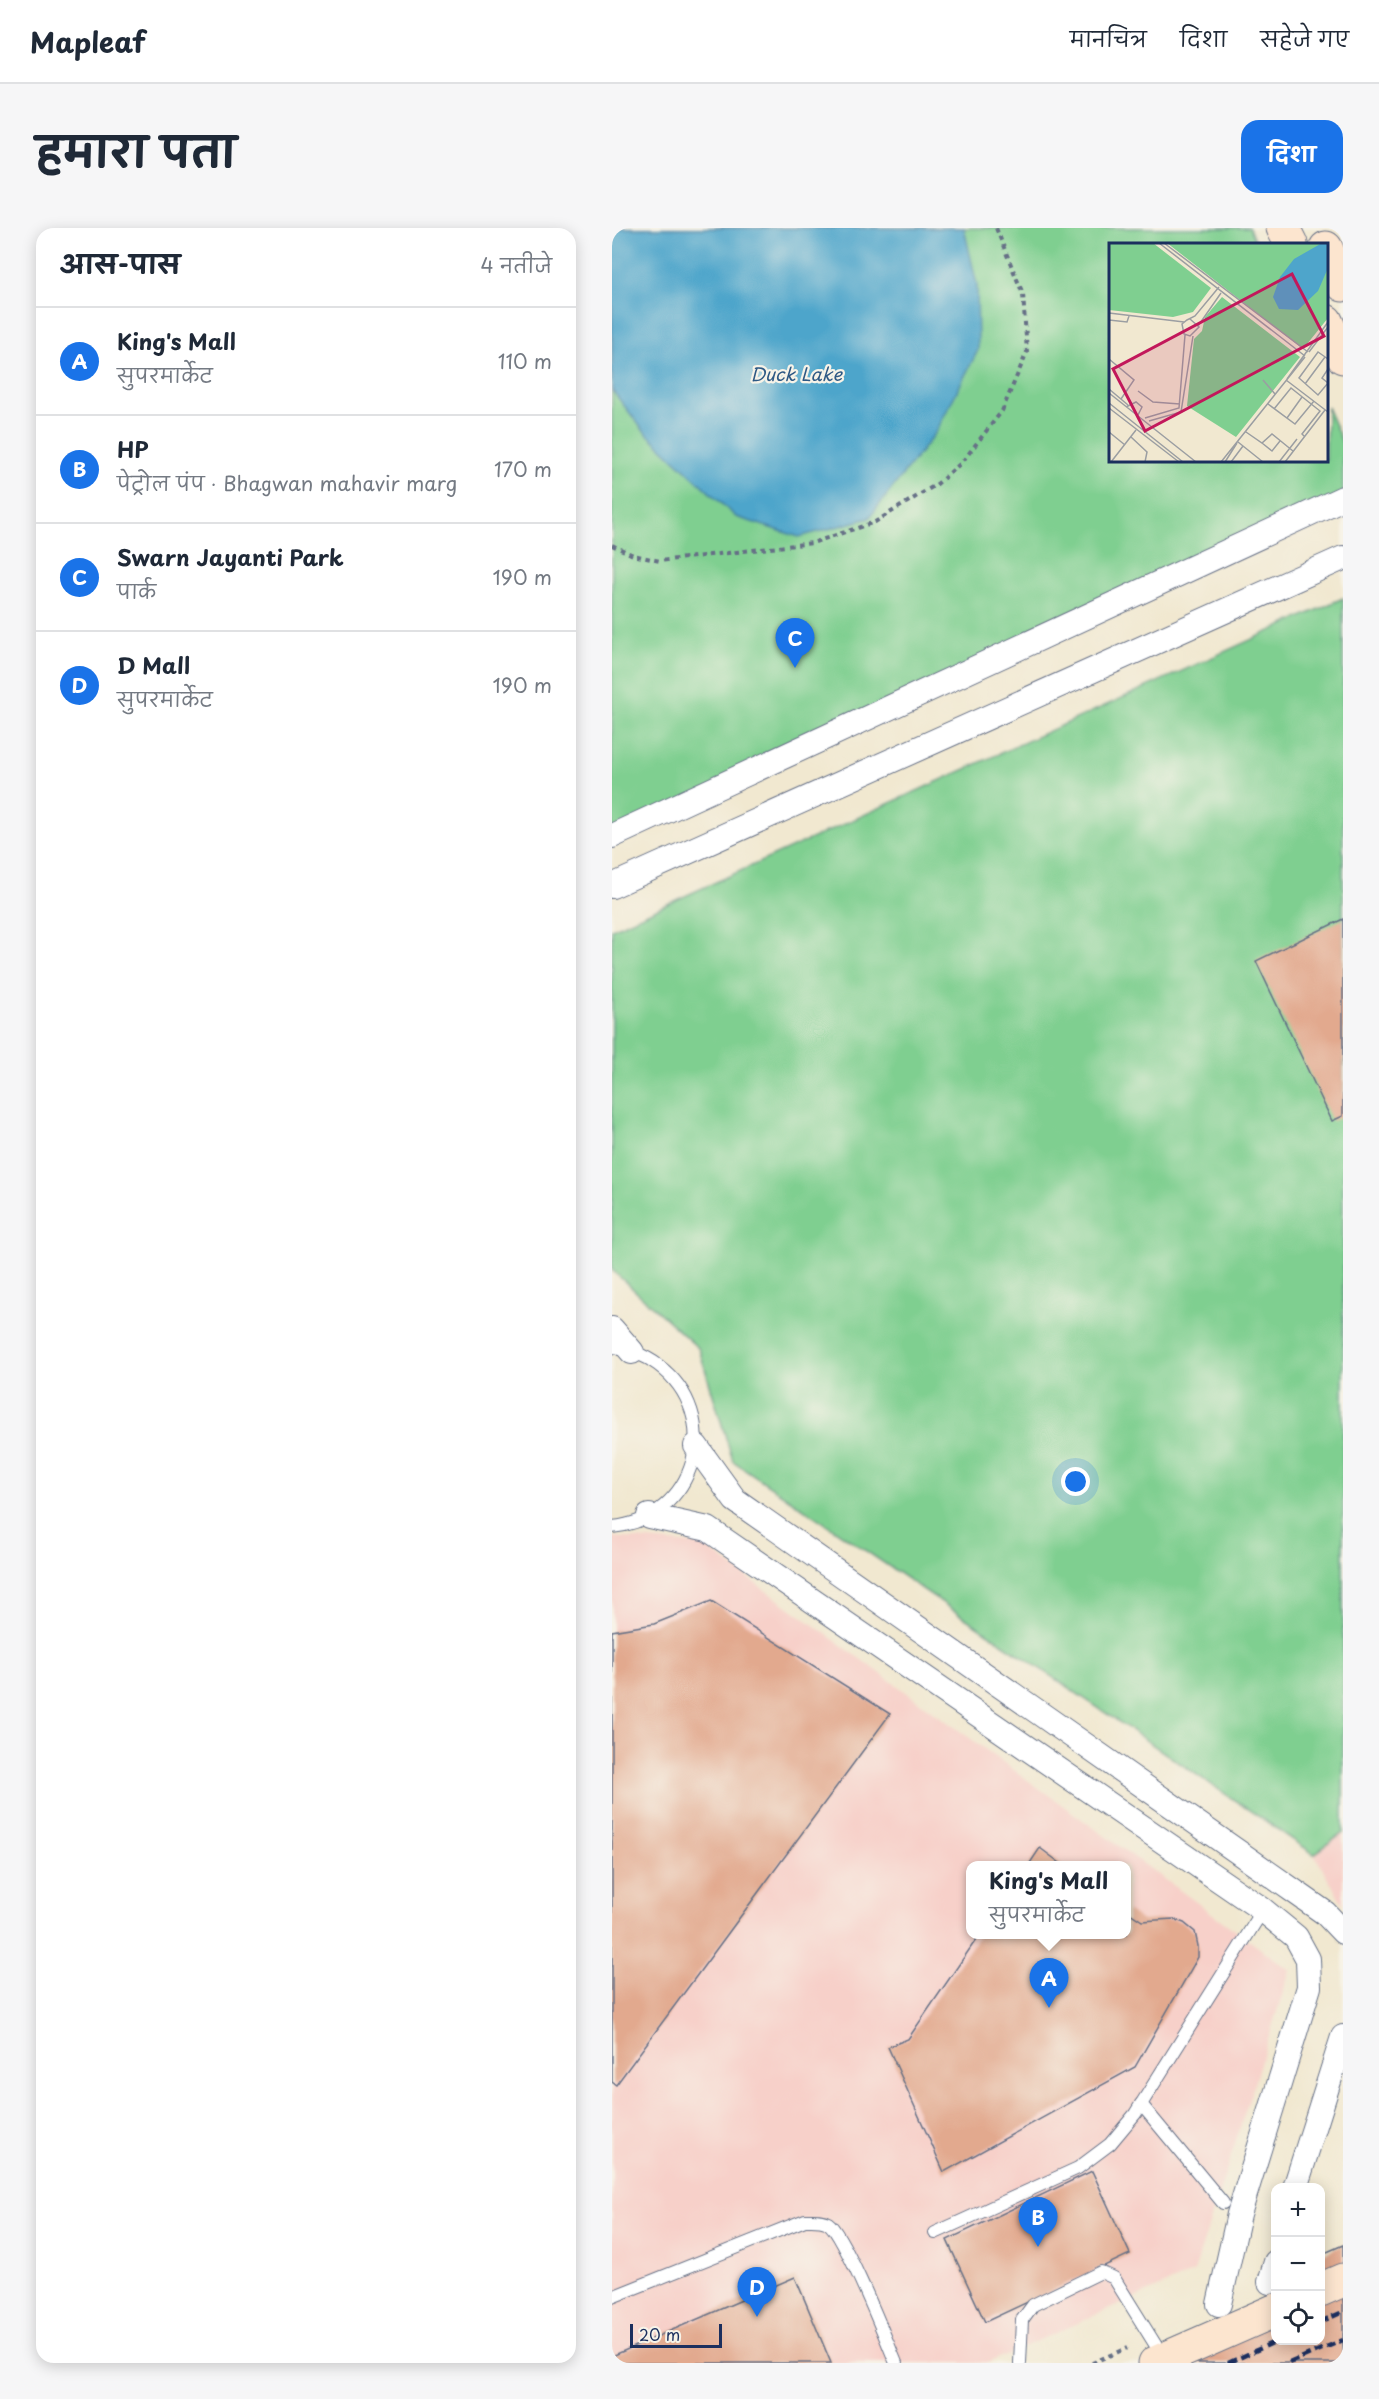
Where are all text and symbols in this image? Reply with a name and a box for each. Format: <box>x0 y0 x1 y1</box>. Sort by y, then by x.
text: Mapleaf <box>30 20 146 63</box>
text: मानचित्र <box>1070 22 1147 54</box>
text: दिशा <box>1180 22 1227 54</box>
text: सहेजे गए <box>1260 22 1349 54</box>
text: हमारा पता <box>36 118 236 181</box>
button: दिशा <box>1241 120 1343 193</box>
inset map <box>1109 243 1328 462</box>
text: आस-पास <box>60 244 180 283</box>
text: 4 नतीजे <box>480 250 552 280</box>
text: King's Mall <box>117 324 236 357</box>
text: A <box>72 346 87 376</box>
text: 110 m <box>498 346 552 376</box>
text: सुपरमार्केट <box>117 360 213 390</box>
water label: Duck Lake <box>750 360 843 387</box>
text: HP <box>117 432 149 465</box>
text: B <box>73 454 86 484</box>
text: 170 m <box>494 454 552 484</box>
text: पेट्रोल पंप · Bhagwan mahavir marg <box>117 468 457 498</box>
text: Swarn Jayanti Park <box>117 540 344 573</box>
text: C <box>72 562 87 592</box>
text: 190 m <box>493 562 552 592</box>
text: पार्क <box>117 576 156 606</box>
pin: C <box>776 618 814 668</box>
text: D Mall <box>117 648 190 681</box>
text: D <box>72 670 87 700</box>
text: 190 m <box>493 670 552 700</box>
text: सुपरमार्केट <box>117 684 213 714</box>
your location <box>1061 1467 1090 1496</box>
popup <box>966 1861 1131 1939</box>
text: King's Mall <box>989 1863 1108 1896</box>
text: सुपरमार्केट <box>989 1899 1085 1929</box>
pin: A <box>1030 1958 1068 2008</box>
map controls <box>1271 2183 1325 2345</box>
button: + <box>1271 2183 1325 2237</box>
pin: B <box>1018 2198 1058 2247</box>
button: − <box>1271 2237 1325 2291</box>
pin: D <box>738 2268 776 2317</box>
button: locate <box>1271 2291 1325 2345</box>
scale bar <box>630 2321 722 2348</box>
text: 20 m <box>639 2322 680 2346</box>

